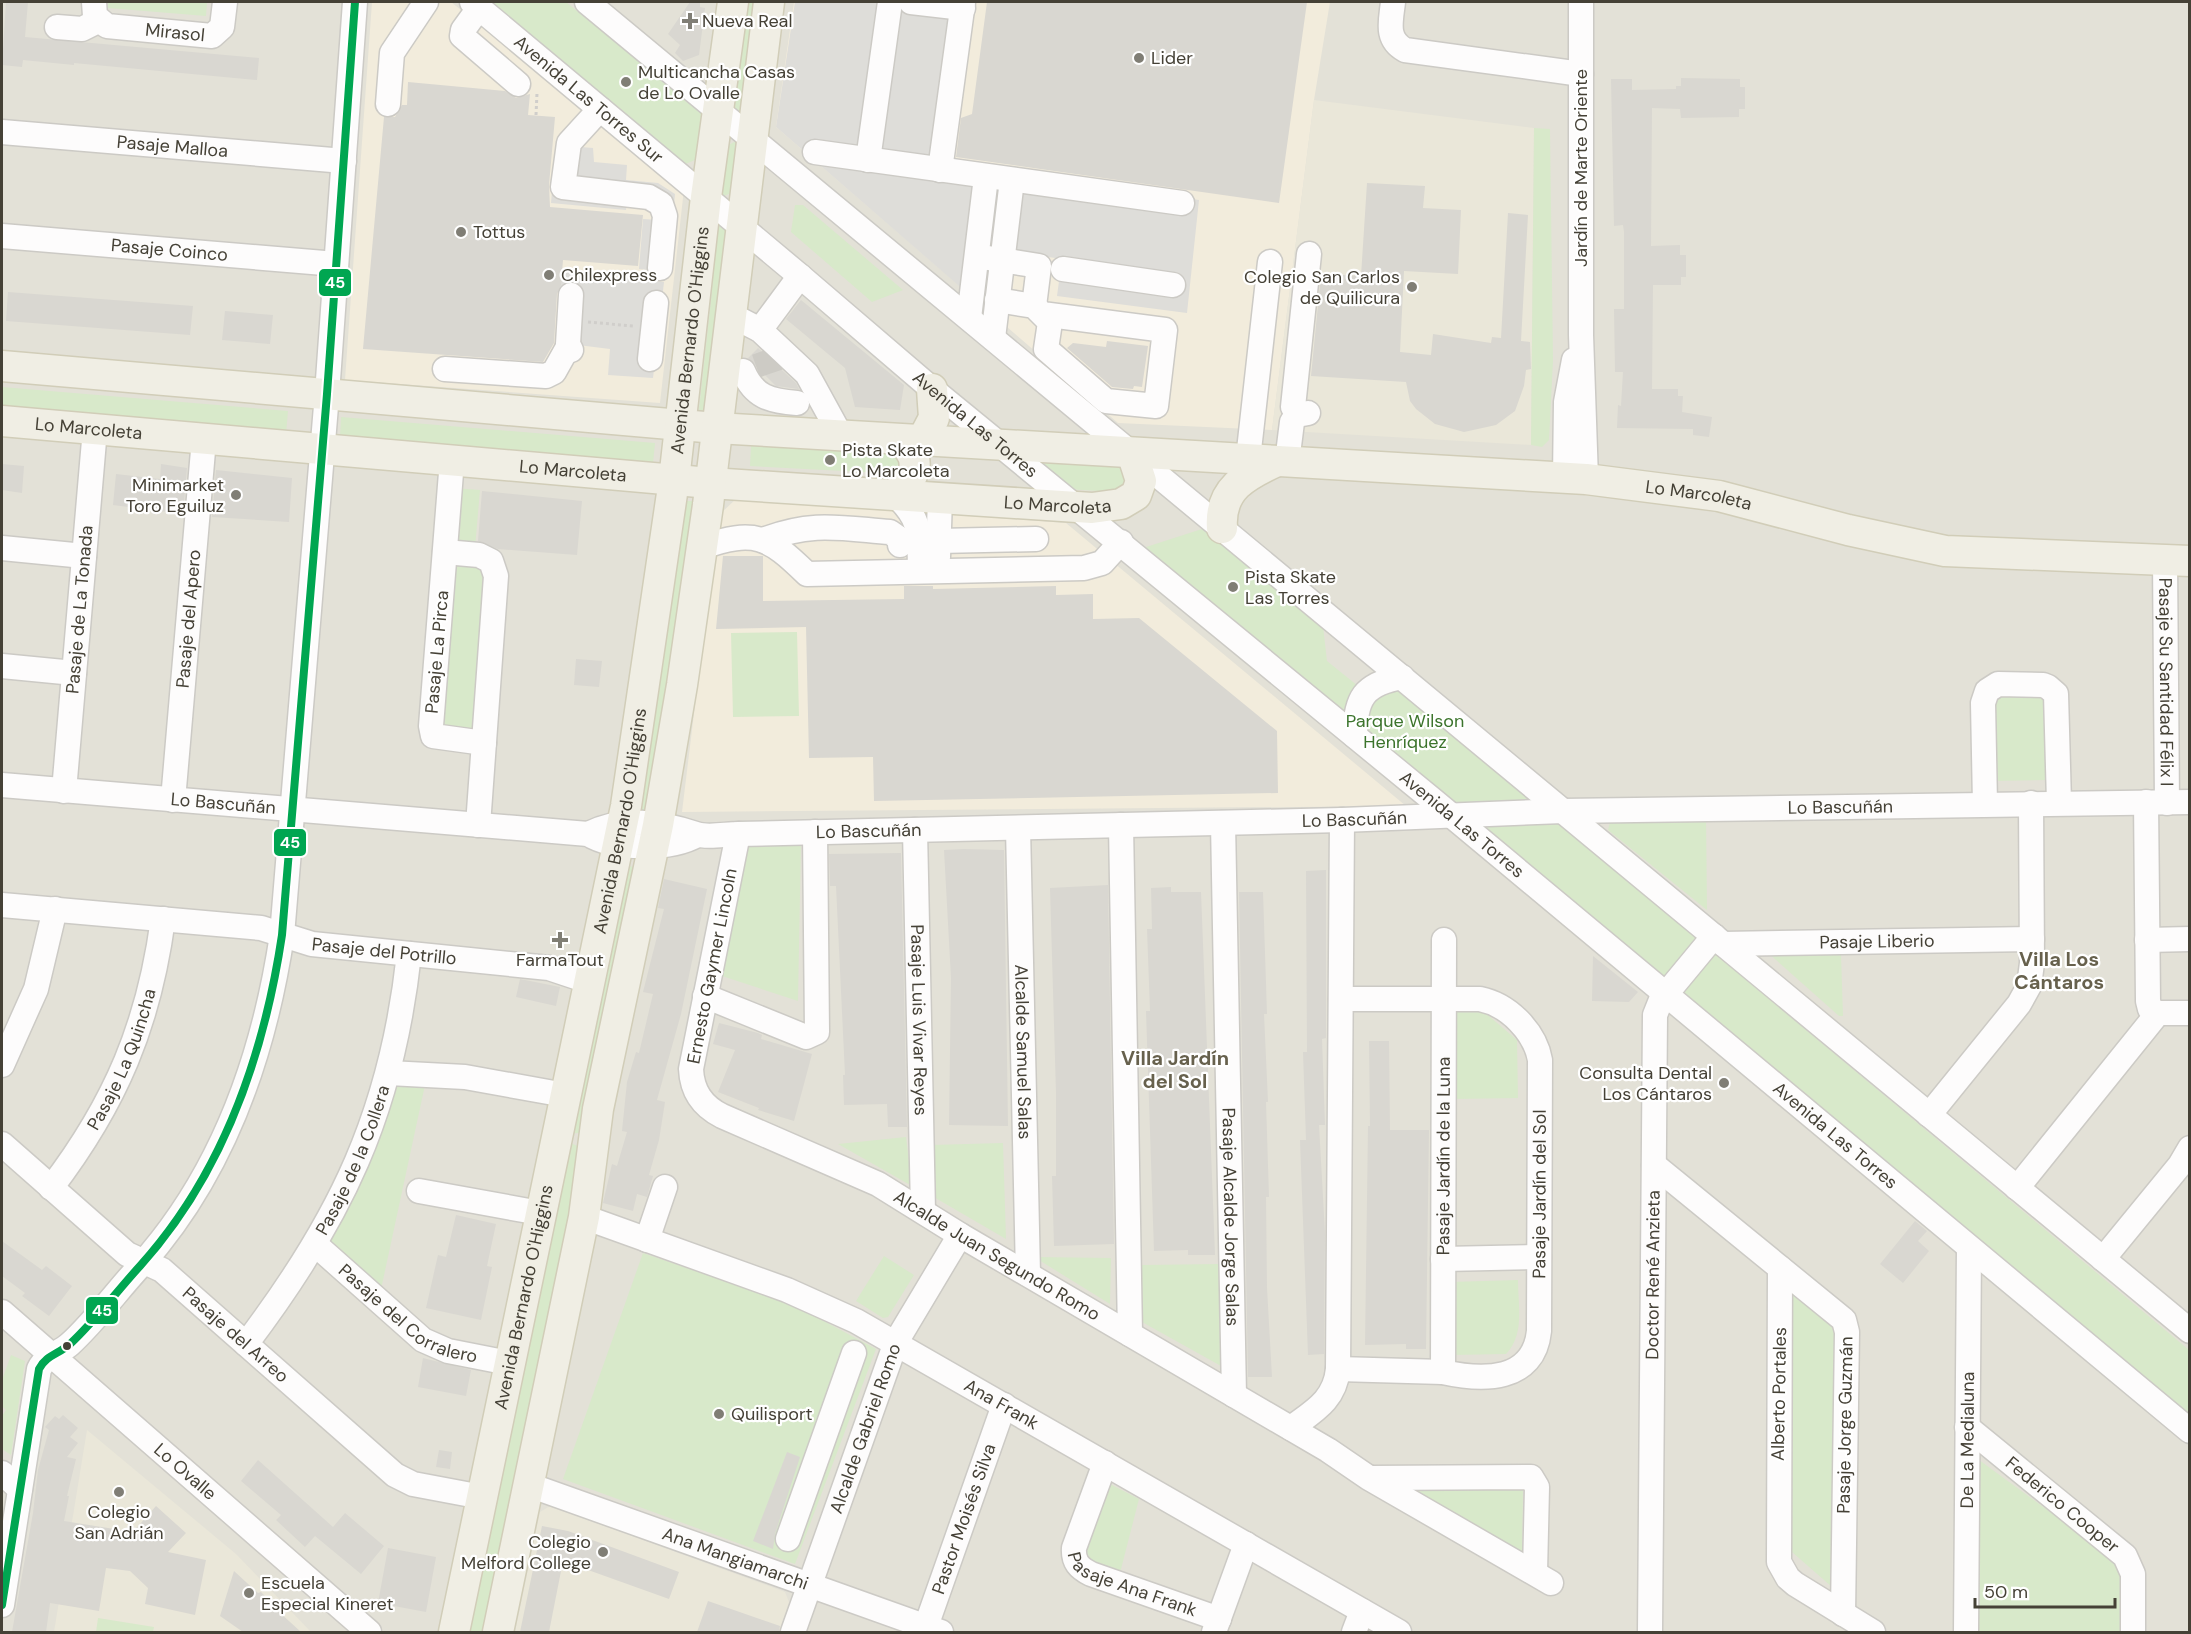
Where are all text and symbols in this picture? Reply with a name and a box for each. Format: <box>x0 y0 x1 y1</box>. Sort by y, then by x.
place label: Nueva Real <box>702 9 792 33</box>
marker: Nueva Real <box>683 14 697 28</box>
street label: Mirasol <box>144 18 206 47</box>
street label: Avenida Las Torres Sur <box>509 30 669 169</box>
place label: Lider <box>1151 46 1193 70</box>
marker: Lider <box>1132 51 1146 65</box>
place label: Multicancha Casas de Lo Ovalle <box>638 60 795 105</box>
street label: Jardín de Marte Oriente <box>1569 69 1593 267</box>
marker: Multicancha Casas de Lo Ovalle <box>619 75 633 89</box>
street label: Pasaje Malloa <box>116 130 229 163</box>
place label: Tottus <box>473 220 525 244</box>
marker: Tottus <box>454 225 468 239</box>
street label: Avenida Bernardo O'Higgins <box>665 225 715 455</box>
street label: Pasaje Coinco <box>110 233 229 267</box>
place label: Chilexpress <box>561 263 657 287</box>
place label: Colegio San Carlos de Quilicura <box>1244 265 1400 310</box>
line badge: 45 <box>318 268 352 297</box>
marker: Chilexpress <box>542 268 556 282</box>
text: 45 <box>325 272 345 293</box>
marker: Colegio San Carlos de Quilicura <box>1405 280 1419 294</box>
street label: Avenida Las Torres <box>908 366 1043 483</box>
street label: Lo Marcoleta <box>34 412 143 445</box>
place label: Pista Skate Lo Marcoleta <box>842 438 950 483</box>
marker: Pista Skate Lo Marcoleta <box>823 453 837 467</box>
street label: Lo Marcoleta <box>518 454 627 488</box>
place label: Minimarket Toro Eguiluz <box>126 473 224 518</box>
street label: Lo Marcoleta <box>1644 475 1755 516</box>
marker: Minimarket Toro Eguiluz <box>229 488 243 502</box>
street label: Lo Marcoleta <box>1003 490 1113 520</box>
street label: Pasaje de La Tonada <box>60 524 99 695</box>
street label: Pasaje del Apero <box>171 548 206 689</box>
place label: Pista Skate Las Torres <box>1245 565 1336 610</box>
street label: Pasaje Su Santidad Félix I <box>2153 578 2179 786</box>
marker: Pista Skate Las Torres <box>1226 580 1240 594</box>
street label: Pasaje La Pirca <box>420 590 454 714</box>
street label: Avenida Bernardo O'Higgins <box>588 706 652 936</box>
park label: Parque Wilson Henríquez <box>1346 709 1464 754</box>
street label: Avenida Las Torres <box>1394 766 1529 883</box>
street label: Lo Bascuñán <box>170 787 277 820</box>
street label: Lo Bascuñán <box>1787 794 1893 820</box>
street label: Lo Bascuñán <box>1302 805 1408 833</box>
street label: Lo Bascuñán <box>816 818 922 844</box>
line badge: 45 <box>273 828 307 857</box>
text: 45 <box>280 832 300 853</box>
street label: Ernesto Gaymer Lincoln <box>681 866 743 1066</box>
street label: Pasaje Luis Vivar Reyes <box>905 924 933 1116</box>
street label: Pasaje Liberio <box>1819 929 1935 954</box>
street label: Pasaje del Potrillo <box>311 932 458 971</box>
marker: FarmaTout <box>553 933 567 947</box>
district label: Villa Los Cántaros <box>2014 946 2104 995</box>
place label: FarmaTout <box>516 948 604 972</box>
street label: Alcalde Samuel Salas <box>1009 964 1037 1140</box>
street label: Pasaje La Quincha <box>82 986 161 1135</box>
district label: Villa Jardín del Sol <box>1121 1045 1229 1094</box>
street label: Pasaje Jardín de la Luna <box>1431 1057 1456 1255</box>
place label: Consulta Dental Los Cántaros <box>1579 1061 1712 1106</box>
marker: Consulta Dental Los Cántaros <box>1717 1076 1731 1090</box>
street label: Avenida Las Torres <box>1768 1076 1903 1194</box>
street label: Pasaje de la Collera <box>310 1082 395 1239</box>
street label: Pasaje Alcalde Jorge Salas <box>1216 1107 1245 1326</box>
street label: Pasaje Jardín del Sol <box>1527 1109 1552 1279</box>
street label: Avenida Bernardo O'Higgins <box>489 1183 559 1412</box>
street label: Alcalde Juan Segundo Romo <box>889 1185 1105 1326</box>
street label: Doctor René Anzieta <box>1640 1190 1666 1360</box>
street label: Pasaje del Corralero <box>333 1258 480 1369</box>
street label: Pasaje del Arreo <box>177 1281 294 1388</box>
line badge: 45 <box>85 1296 119 1325</box>
text: 45 <box>92 1300 112 1321</box>
street label: Alberto Portales <box>1766 1327 1792 1461</box>
street label: Pasaje Jorge Guzmán <box>1831 1336 1859 1514</box>
unlabelled marker <box>61 1340 73 1352</box>
street label: Alcalde Gabriel Romo <box>824 1340 907 1517</box>
street label: De La Medialuna <box>1955 1372 1980 1508</box>
street label: Ana Frank <box>960 1373 1043 1435</box>
place label: Quilisport <box>731 1402 813 1426</box>
marker: Quilisport <box>712 1407 726 1421</box>
street label: Lo Ovalle <box>149 1438 222 1506</box>
street label: Pastor Moisés Silva <box>926 1440 1002 1597</box>
street label: Federico Cooper <box>2000 1451 2124 1559</box>
marker: Colegio San Adrián <box>112 1485 126 1499</box>
place label: Colegio San Adrián <box>74 1500 164 1545</box>
street label: Ana Mangiamarchi <box>659 1522 812 1596</box>
place label: Colegio Melford College <box>461 1530 591 1575</box>
marker: Colegio Melford College <box>596 1545 610 1559</box>
street label: Pasaje Ana Frank <box>1062 1550 1200 1622</box>
place label: Escuela Especial Kineret <box>261 1571 394 1616</box>
scale bar <box>1975 1571 2114 1609</box>
text: 50 m <box>1984 1580 2028 1604</box>
marker: Escuela Especial Kineret <box>242 1586 256 1600</box>

